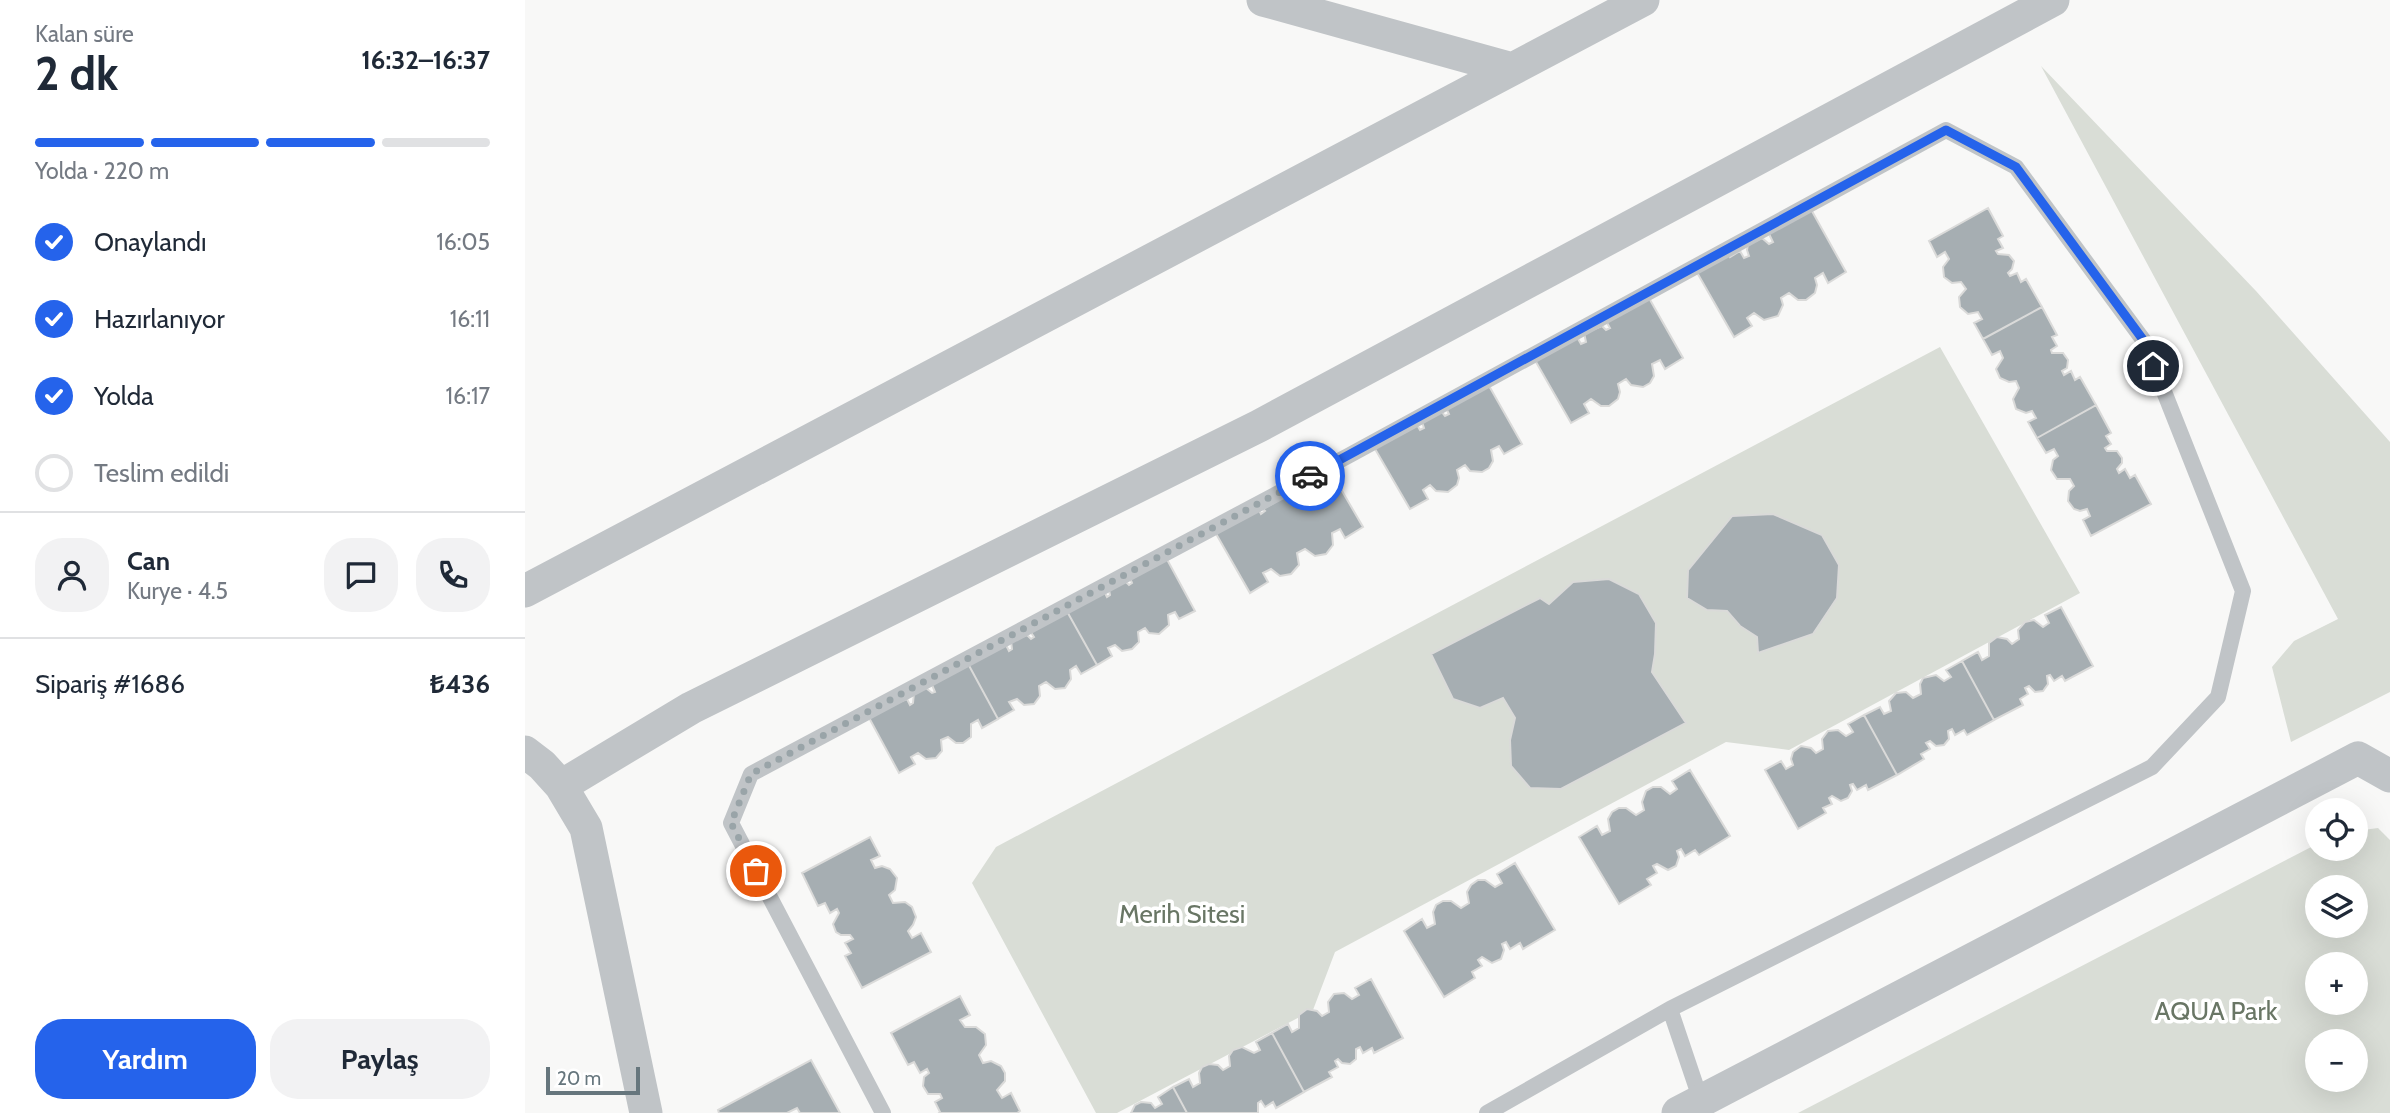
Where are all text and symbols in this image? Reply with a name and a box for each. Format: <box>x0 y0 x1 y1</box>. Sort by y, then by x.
text: Kalan süre <box>35 20 134 48</box>
text: 16:32–16:37 <box>361 44 490 76</box>
text: 2 dk <box>35 46 118 102</box>
text: Yolda · 220 m <box>35 157 169 185</box>
icon: check <box>35 223 73 261</box>
text: Onaylandı <box>94 226 207 258</box>
text: 16:05 <box>436 228 490 256</box>
icon: check <box>35 300 73 338</box>
text: Hazırlanıyor <box>94 303 225 335</box>
text: 16:11 <box>450 305 490 333</box>
pin <box>2123 336 2183 396</box>
icon: home <box>2134 347 2172 385</box>
icon: check <box>35 377 73 415</box>
text: Yolda <box>94 380 154 412</box>
text: 16:17 <box>446 382 490 410</box>
courier <box>1275 441 1345 511</box>
text: Teslim edildi <box>94 457 229 489</box>
icon: car <box>1291 457 1329 495</box>
button: person <box>35 538 109 612</box>
button: chat <box>324 538 398 612</box>
button: phone <box>416 538 490 612</box>
text: Can <box>127 545 170 577</box>
text: Kurye · 4.5 <box>127 577 228 605</box>
text: Sipariş #1686 <box>35 668 185 700</box>
text: ₺436 <box>430 668 490 700</box>
map controls <box>2305 798 2368 1092</box>
button: locate <box>2305 798 2368 861</box>
pin <box>726 841 786 901</box>
icon: bag <box>737 852 775 890</box>
button: layers <box>2305 875 2368 938</box>
park label: Merih Sitesi <box>1119 898 1245 930</box>
button: + <box>2305 952 2368 1015</box>
park label: AQUA Park <box>2155 995 2278 1027</box>
button: Yardım <box>35 1019 256 1099</box>
button: Paylaş <box>270 1019 490 1099</box>
button: − <box>2305 1029 2368 1092</box>
scale bar <box>546 1064 641 1096</box>
text: 20 m <box>557 1067 601 1090</box>

